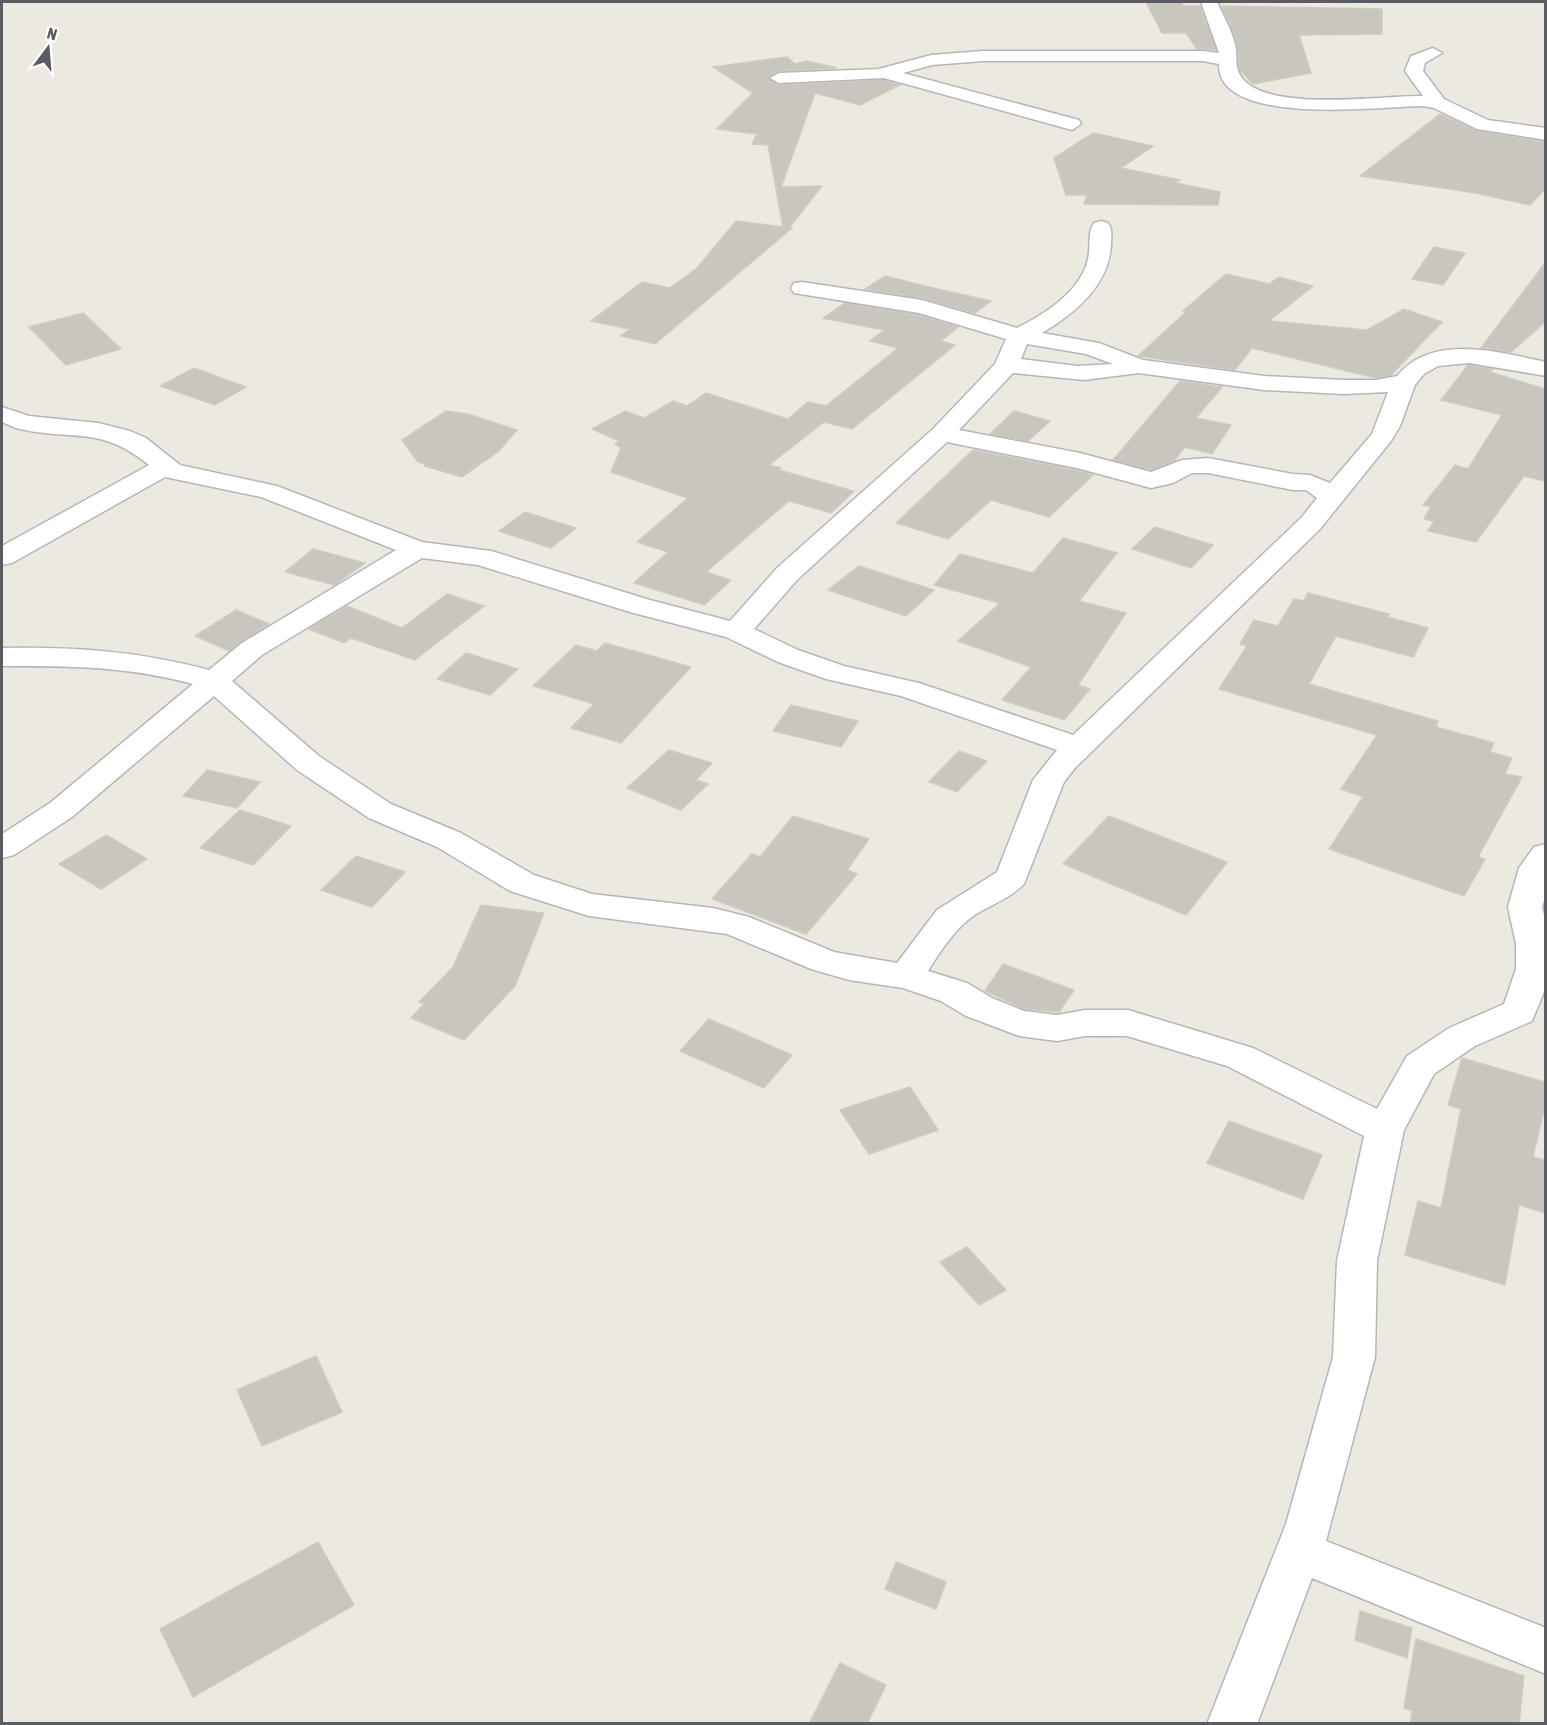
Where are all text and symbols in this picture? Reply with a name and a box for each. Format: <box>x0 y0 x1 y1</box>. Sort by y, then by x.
north arrow <box>18 18 78 78</box>
text: N <box>45 24 59 44</box>

